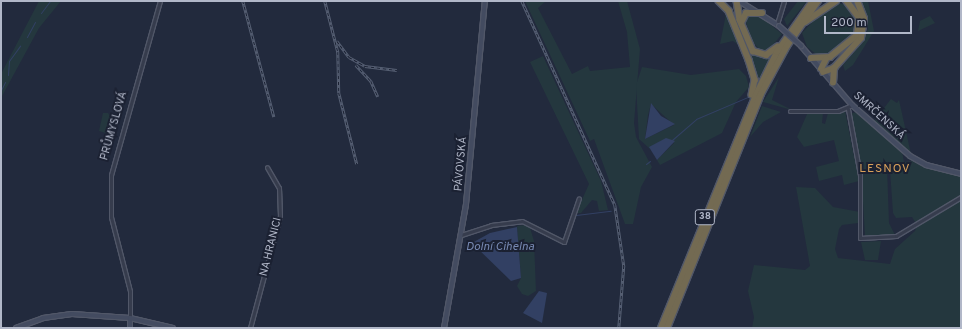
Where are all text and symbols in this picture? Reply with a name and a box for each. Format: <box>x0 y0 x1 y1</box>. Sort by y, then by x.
scale bar <box>826 8 914 34</box>
text: 200 m <box>831 15 867 31</box>
street label: SMRČENSKÁ <box>850 89 908 143</box>
street label: PRŮMYSLOVÁ <box>98 90 130 162</box>
street label: PÁVOVSKÁ <box>452 136 470 192</box>
district label: LESNOV <box>859 163 911 177</box>
road number: 38 <box>694 209 716 225</box>
street label: NA HRANICI <box>257 216 285 278</box>
water label: Dolní Cihelna <box>466 241 534 255</box>

